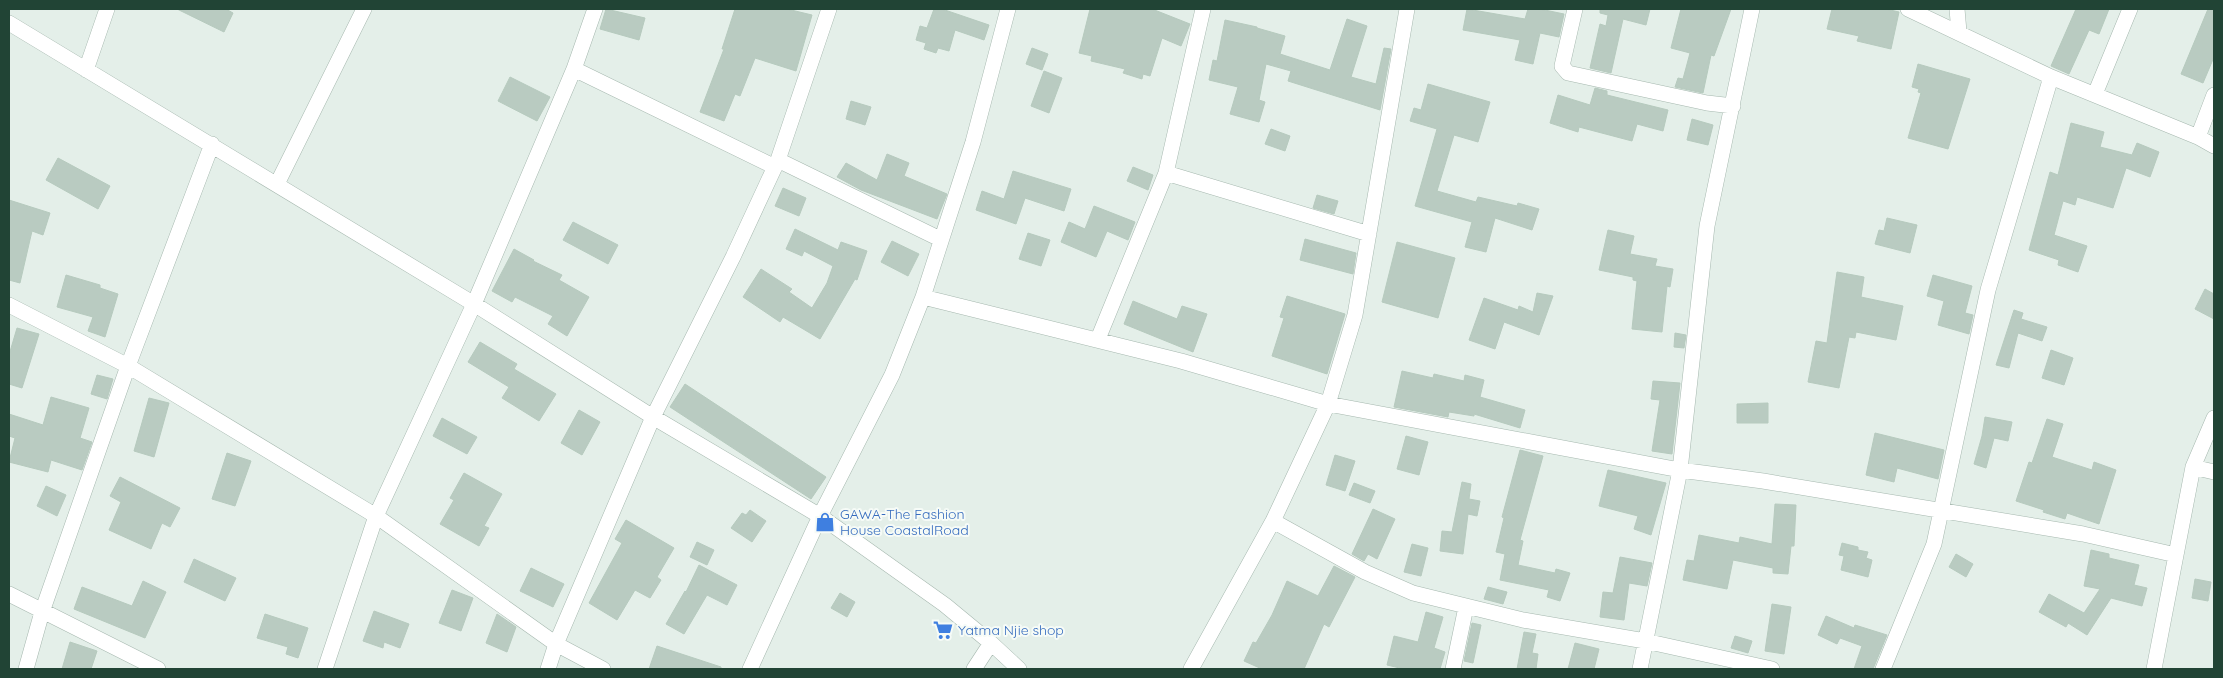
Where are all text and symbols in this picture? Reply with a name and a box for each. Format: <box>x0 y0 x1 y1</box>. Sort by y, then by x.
place label: GAWA-The Fashion House CoastalRoad <box>840 505 969 539</box>
shop icon: GAWA-The Fashion House CoastalRoad <box>814 511 836 533</box>
supermarket icon: Yatma Njie shop <box>932 619 954 641</box>
place label: Yatma Njie shop <box>958 621 1064 639</box>

